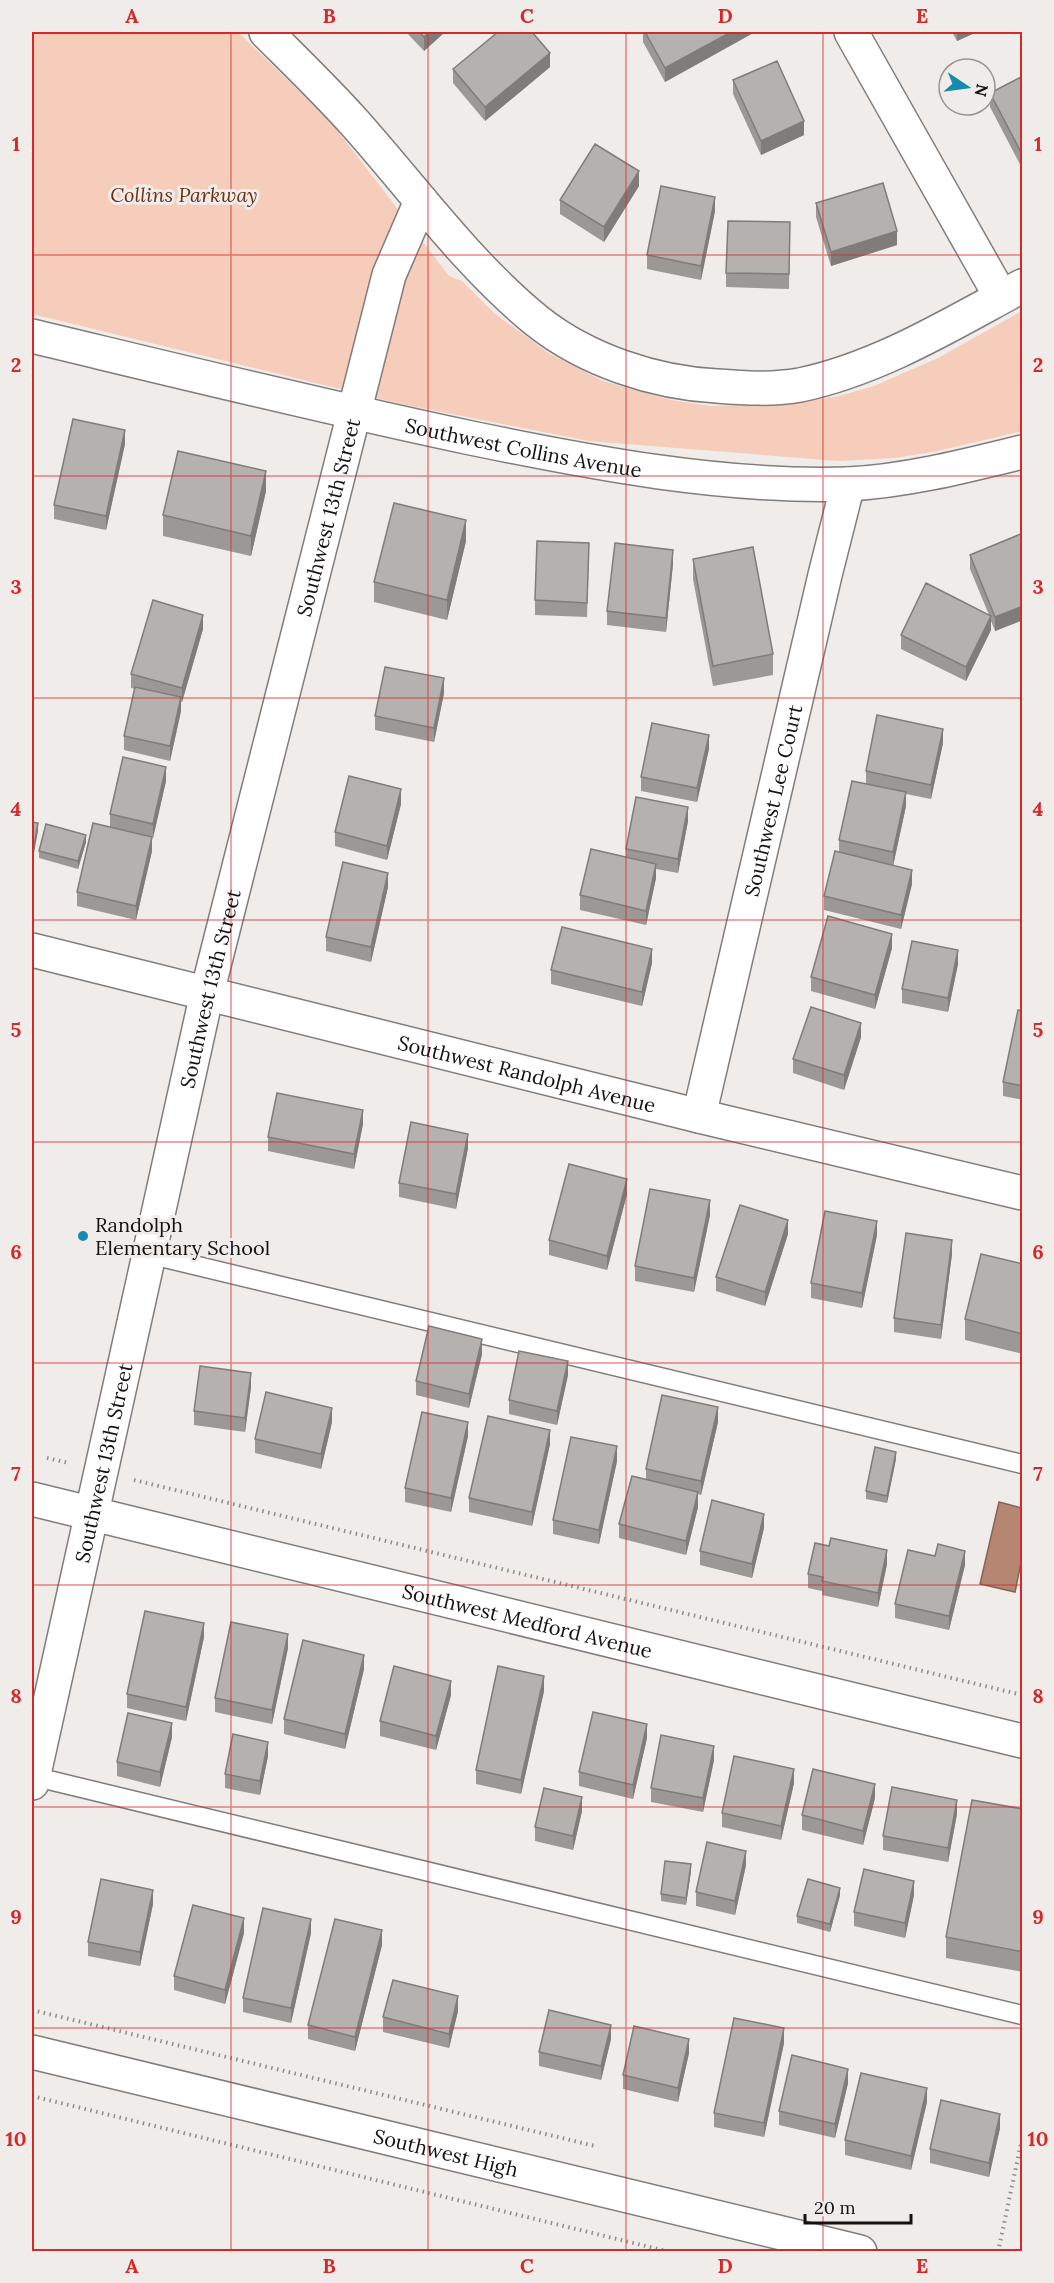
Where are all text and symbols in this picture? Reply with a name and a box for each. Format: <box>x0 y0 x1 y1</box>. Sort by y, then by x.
text: A <box>125 3 139 28</box>
text: B <box>322 3 336 28</box>
text: C <box>520 3 534 28</box>
text: D <box>717 3 733 28</box>
text: E <box>916 3 928 28</box>
north arrow <box>937 57 997 117</box>
text: N <box>970 82 993 99</box>
text: 1 <box>12 131 20 156</box>
text: 1 <box>1034 131 1042 156</box>
park label: Collins Parkway <box>110 182 258 207</box>
text: 2 <box>11 352 21 377</box>
text: 2 <box>1033 352 1043 377</box>
street label: Southwest Collins Avenue <box>403 412 644 482</box>
street label: Southwest 13th Street <box>290 415 365 619</box>
text: 3 <box>10 574 22 599</box>
text: 3 <box>1032 574 1044 599</box>
street label: Southwest Lee Court <box>738 702 807 899</box>
text: 4 <box>11 796 22 821</box>
text: 4 <box>1033 796 1044 821</box>
street label: Southwest 13th Street <box>174 886 245 1090</box>
text: 5 <box>11 1017 22 1042</box>
text: 5 <box>1033 1017 1044 1042</box>
street label: Southwest Randolph Avenue <box>395 1029 659 1117</box>
place label: Randolph Elementary School <box>95 1212 270 1260</box>
marker: Randolph Elementary School <box>76 1229 90 1243</box>
text: 6 <box>10 1239 22 1264</box>
text: 6 <box>1032 1239 1044 1264</box>
street label: Southwest 13th Street <box>69 1360 137 1565</box>
text: 7 <box>11 1461 21 1486</box>
text: 7 <box>1033 1461 1043 1486</box>
street label: Southwest Medford Avenue <box>400 1577 655 1663</box>
text: 8 <box>10 1683 22 1708</box>
text: 8 <box>1032 1683 1044 1708</box>
text: 9 <box>10 1904 22 1929</box>
text: 9 <box>1032 1904 1044 1929</box>
street label: Southwest High <box>371 2122 521 2182</box>
text: 10 <box>6 2126 26 2151</box>
text: 10 <box>1028 2126 1048 2151</box>
scale bar <box>805 2187 912 2225</box>
text: 20 m <box>814 2196 856 2219</box>
text: A <box>125 2253 139 2278</box>
text: B <box>322 2253 336 2278</box>
text: C <box>520 2253 534 2278</box>
text: D <box>717 2253 733 2278</box>
text: E <box>916 2253 928 2278</box>

